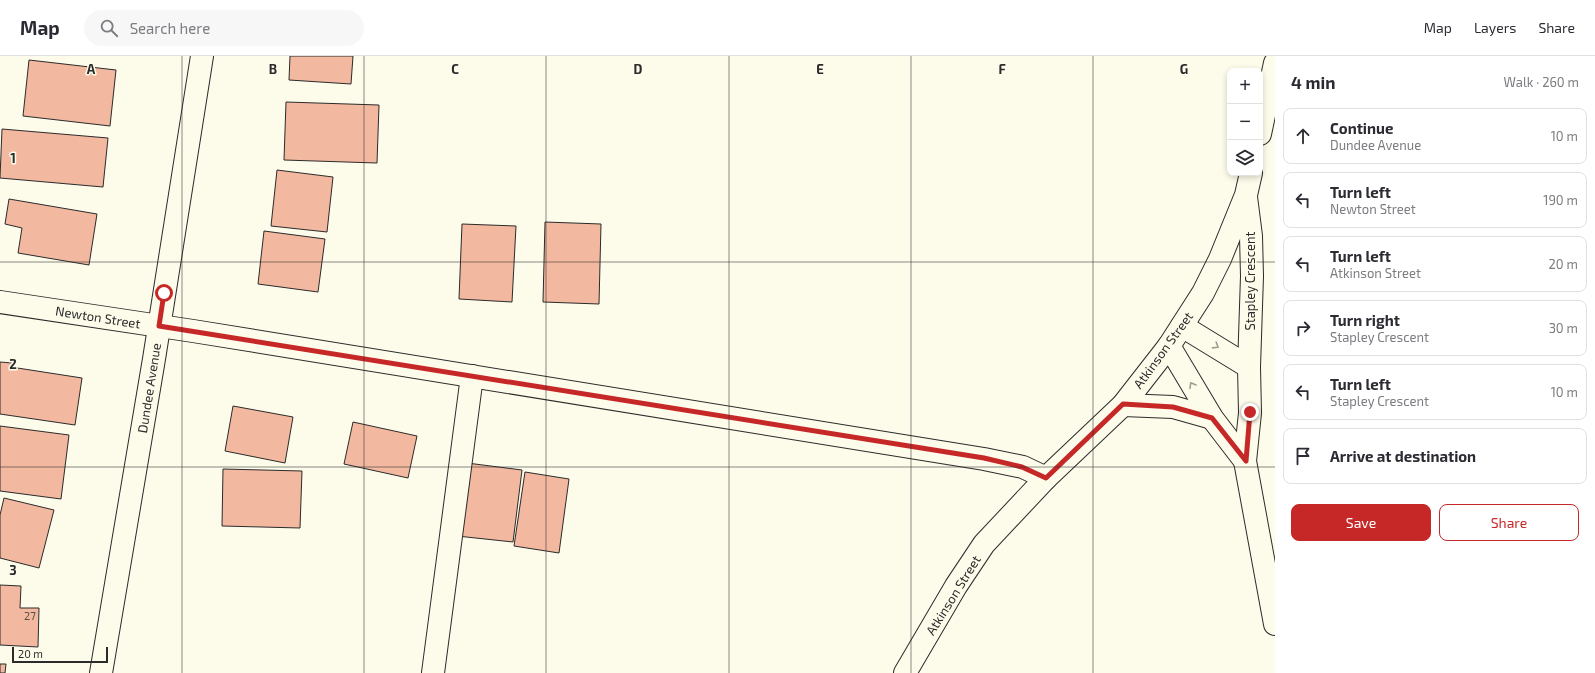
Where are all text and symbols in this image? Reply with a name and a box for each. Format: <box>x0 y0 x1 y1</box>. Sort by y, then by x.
search box <box>84 10 364 46</box>
text: Map <box>20 16 60 39</box>
icon: search <box>98 17 120 39</box>
text: Search here <box>130 19 210 37</box>
text: Map <box>1424 19 1452 36</box>
text: Layers <box>1474 19 1516 36</box>
text: Share <box>1538 19 1575 36</box>
text: A <box>87 61 96 77</box>
text: B <box>269 61 277 77</box>
text: C <box>451 61 459 77</box>
text: D <box>634 61 643 77</box>
text: E <box>816 61 824 77</box>
text: F <box>998 61 1006 77</box>
text: G <box>1180 61 1188 77</box>
map controls <box>1227 68 1263 176</box>
button: + <box>1227 68 1263 104</box>
text: 4 min <box>1291 72 1335 92</box>
text: Walk · 260 m <box>1504 74 1579 90</box>
button: − <box>1227 104 1263 140</box>
text: Continue <box>1330 119 1393 137</box>
icon: ahead <box>1292 125 1314 147</box>
text: 10 m <box>1551 128 1578 144</box>
text: Dundee Avenue <box>1330 137 1421 153</box>
button: layers <box>1227 140 1263 176</box>
text: 1 <box>10 150 16 166</box>
text: Turn left <box>1330 183 1391 201</box>
icon: left <box>1292 189 1314 211</box>
text: 190 m <box>1543 192 1578 208</box>
text: Newton Street <box>1330 201 1416 217</box>
street label: Stapley Crescent <box>1242 231 1258 330</box>
text: Turn left <box>1330 247 1391 265</box>
icon: left <box>1292 253 1314 275</box>
text: 20 m <box>1549 256 1578 272</box>
text: Atkinson Street <box>1330 265 1421 281</box>
route start <box>155 284 173 302</box>
street label: Newton Street <box>54 302 142 332</box>
street label: Atkinson Street <box>1130 309 1196 391</box>
text: Turn right <box>1330 311 1400 329</box>
icon: right <box>1292 317 1314 339</box>
text: 30 m <box>1549 320 1578 336</box>
text: Stapley Crescent <box>1330 329 1429 345</box>
street label: Dundee Avenue <box>134 342 164 434</box>
one-way arrow <box>1212 342 1219 349</box>
text: 2 <box>9 356 17 372</box>
text: Turn left <box>1330 375 1391 393</box>
icon: left <box>1292 381 1314 403</box>
one-way arrow <box>1189 382 1196 389</box>
text: 10 m <box>1551 384 1578 400</box>
text: Stapley Crescent <box>1330 393 1429 409</box>
route end <box>1241 403 1259 421</box>
icon: arrive <box>1292 445 1314 467</box>
text: Arrive at destination <box>1330 447 1476 465</box>
button: Save <box>1291 504 1431 541</box>
button: Share <box>1439 504 1579 541</box>
street label: Atkinson Street <box>922 552 984 638</box>
text: 3 <box>9 562 17 578</box>
house number: 27 <box>24 609 36 622</box>
scale bar <box>12 645 108 664</box>
text: 20 m <box>18 647 43 660</box>

